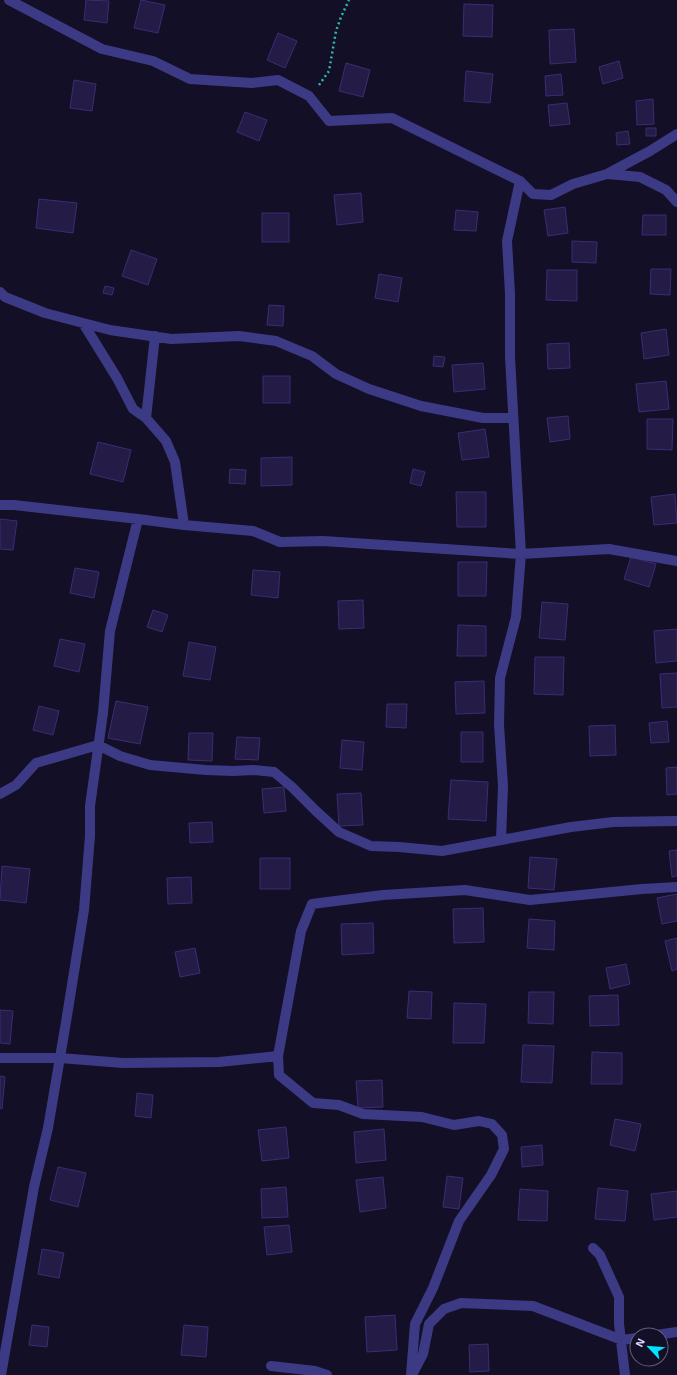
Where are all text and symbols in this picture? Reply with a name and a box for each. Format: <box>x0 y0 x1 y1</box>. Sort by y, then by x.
north arrow <box>629 1327 669 1367</box>
text: N <box>633 1336 648 1349</box>

